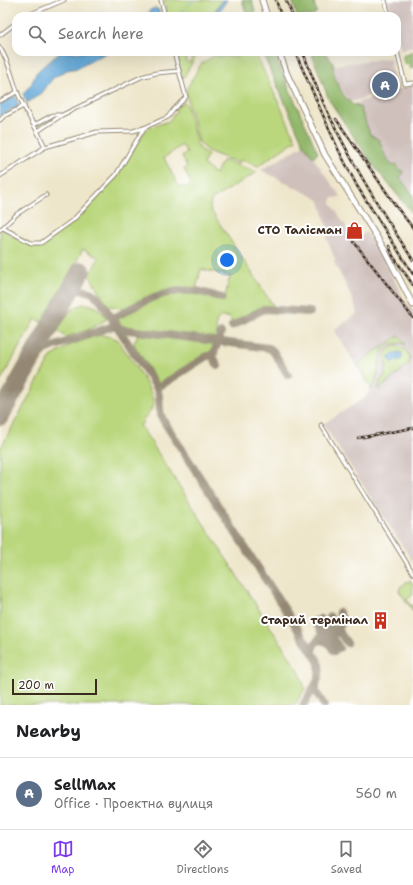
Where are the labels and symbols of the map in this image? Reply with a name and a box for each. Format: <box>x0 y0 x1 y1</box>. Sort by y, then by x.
pin: A <box>372 70 398 100</box>
shop icon: СТО Талісман <box>345 220 365 240</box>
place label: СТО Талісман <box>258 222 342 238</box>
your location <box>217 250 237 270</box>
building icon: Старий термінал <box>371 610 391 630</box>
place label: Старий термінал <box>261 612 369 628</box>
scale bar <box>12 677 97 696</box>

